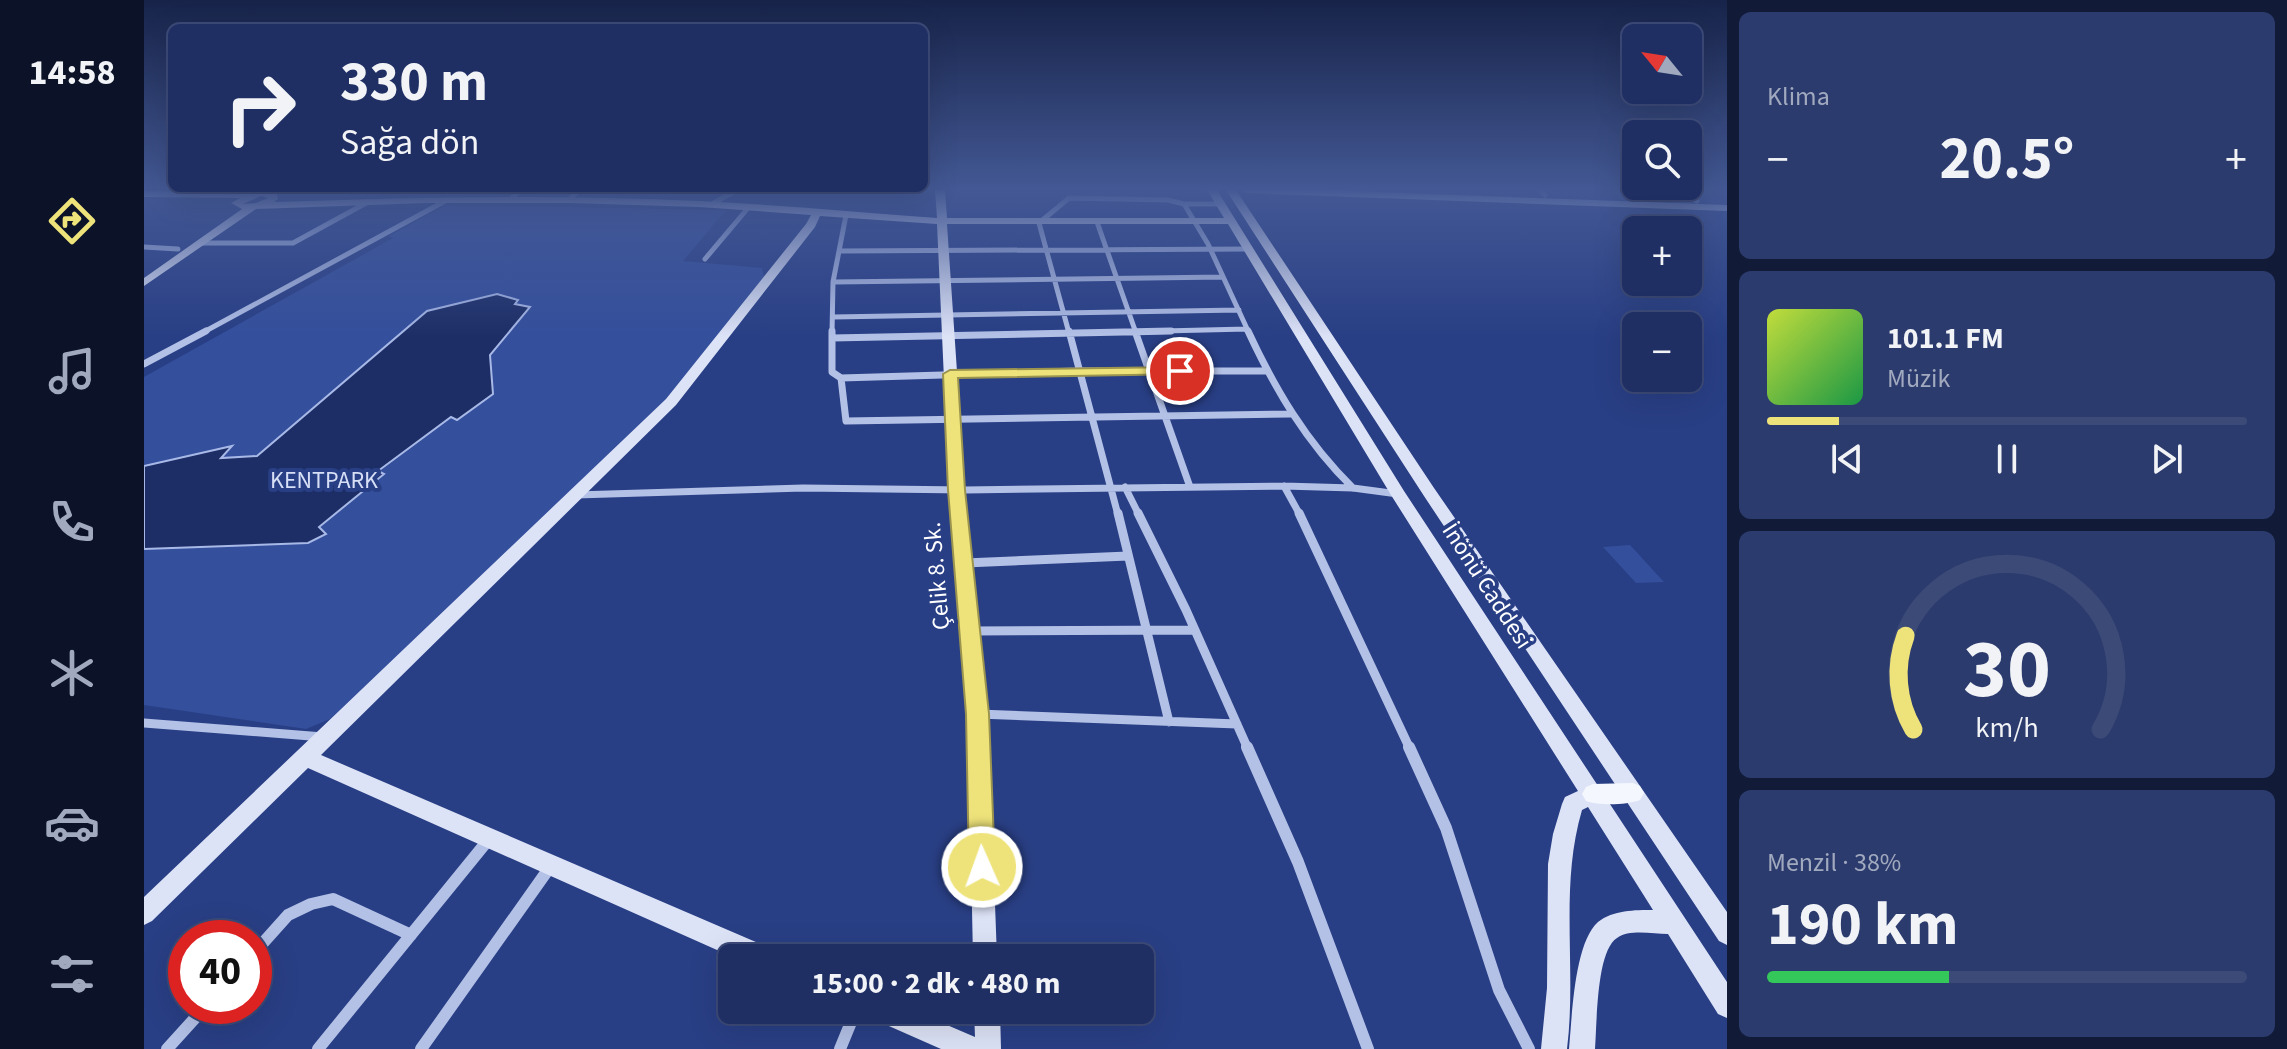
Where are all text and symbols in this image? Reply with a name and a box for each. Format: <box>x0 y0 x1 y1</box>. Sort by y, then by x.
north arrow <box>1622 24 1702 104</box>
map controls <box>1622 24 1702 392</box>
text: 330 m <box>340 43 488 122</box>
text: 14:58 <box>29 47 115 98</box>
icon: right <box>208 56 312 160</box>
text: Klima <box>1767 78 1830 115</box>
text: Sağa dön <box>340 117 479 168</box>
text: 20.5° <box>1940 117 2074 202</box>
button: search <box>1622 120 1702 200</box>
text: − <box>1767 129 1789 192</box>
text: + <box>2225 129 2247 192</box>
icon: directions <box>44 193 100 249</box>
button: + <box>1622 216 1702 296</box>
button: − <box>1622 312 1702 392</box>
text: 101.1 FM <box>1887 317 2004 360</box>
pin <box>1146 337 1214 405</box>
icon: music <box>44 343 100 399</box>
icon: arrive <box>1158 349 1202 393</box>
text: Müzik <box>1887 360 1950 397</box>
icon: previous <box>1825 437 1869 481</box>
icon: pause <box>1985 437 2029 481</box>
icon: next <box>2145 437 2189 481</box>
park label: KENTPARK <box>270 463 378 498</box>
icon: phone <box>44 494 100 550</box>
street label: İnönü Caddesi <box>1433 516 1541 656</box>
street label: Çelik 8. Sk. <box>915 521 959 631</box>
text: 30 <box>1963 611 2051 729</box>
icon: climate <box>44 645 100 701</box>
text: km/h <box>1975 708 2039 748</box>
icon: car <box>44 795 100 851</box>
position arrow <box>940 825 1024 909</box>
text: Menzil · 38% <box>1767 844 1901 881</box>
text: 190 km <box>1767 883 1958 968</box>
speed limit sign: 40 <box>168 920 272 1024</box>
icon: filters <box>44 946 100 1002</box>
text: 15:00 · 2 dk · 480 m <box>811 962 1061 1005</box>

